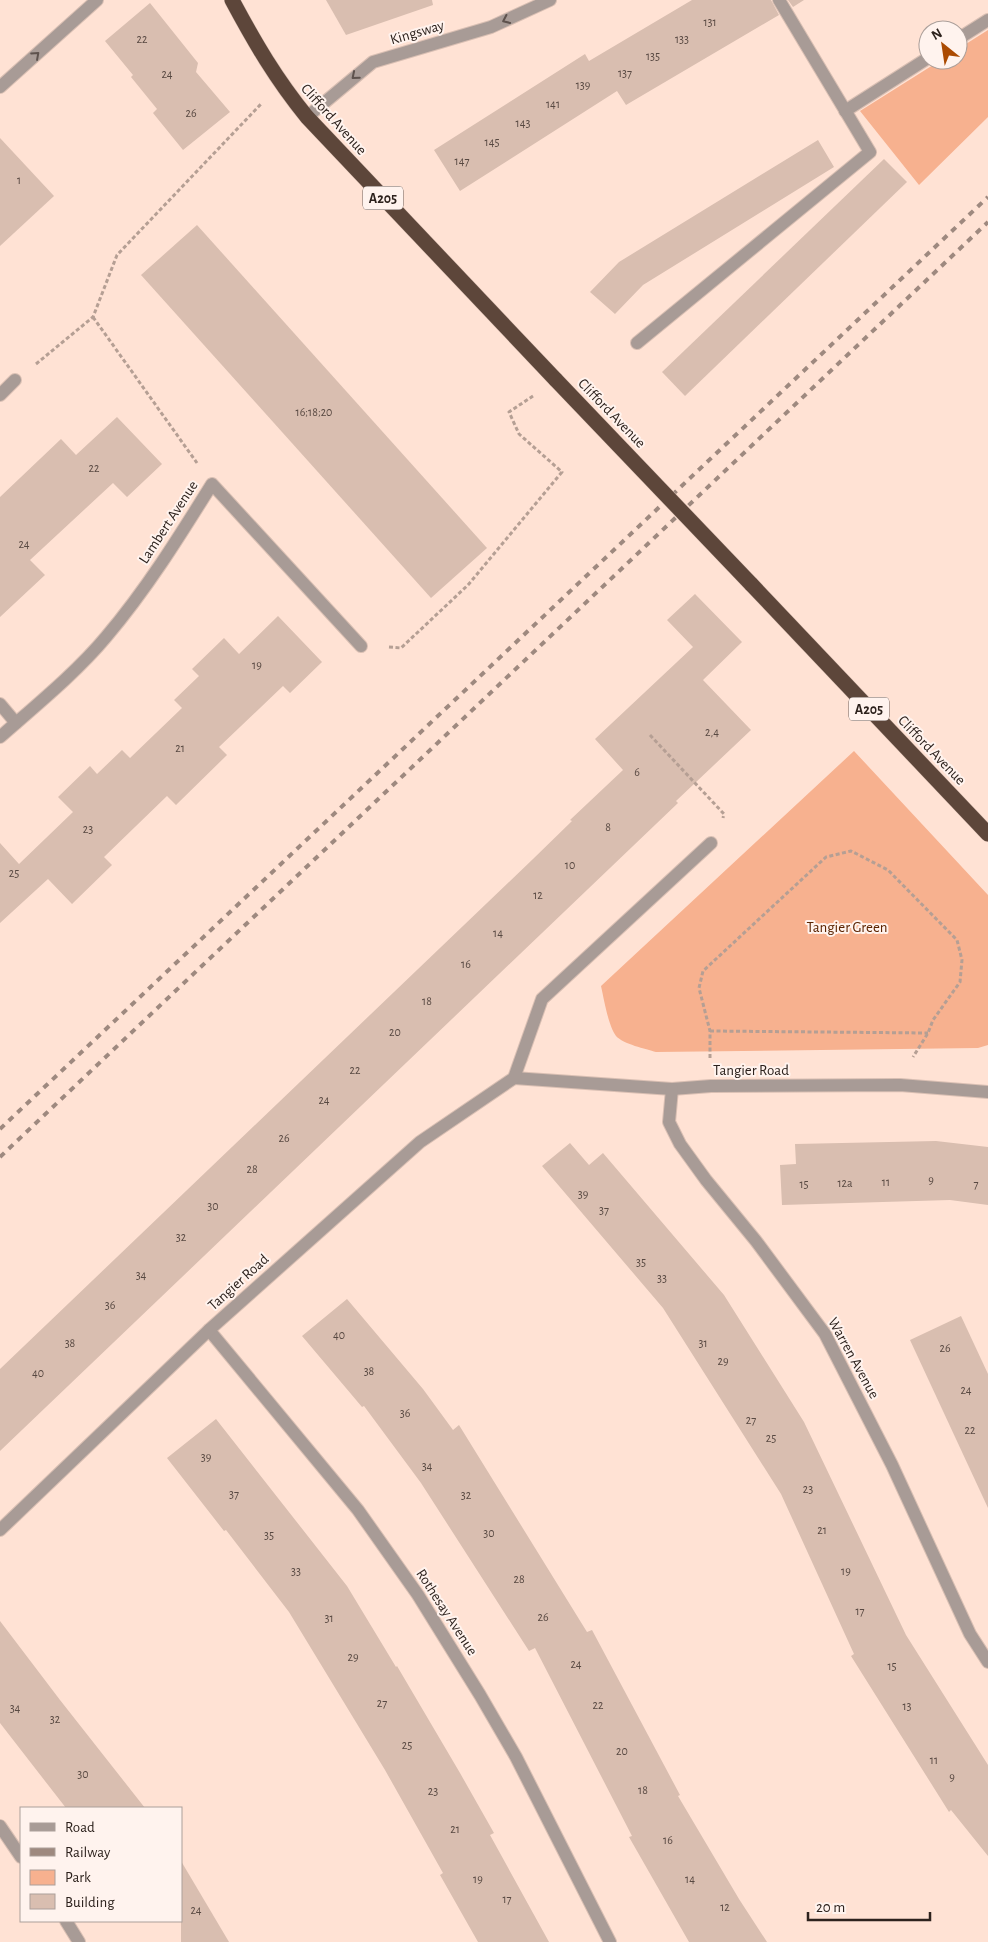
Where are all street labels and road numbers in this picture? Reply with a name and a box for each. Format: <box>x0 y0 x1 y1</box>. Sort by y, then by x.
street label: Kingsway <box>388 17 446 47</box>
street label: Clifford Avenue <box>298 81 369 158</box>
road number: A205 <box>363 187 403 210</box>
street label: Clifford Avenue <box>575 376 648 451</box>
street label: Lambert Avenue <box>136 478 201 566</box>
road number: A205 <box>849 698 889 721</box>
street label: Clifford Avenue <box>895 713 968 788</box>
street label: Tangier Road <box>713 1063 789 1078</box>
street label: Tangier Road <box>205 1251 272 1313</box>
street label: Warren Avenue <box>825 1315 882 1401</box>
street label: Rothesay Avenue <box>413 1566 480 1658</box>

